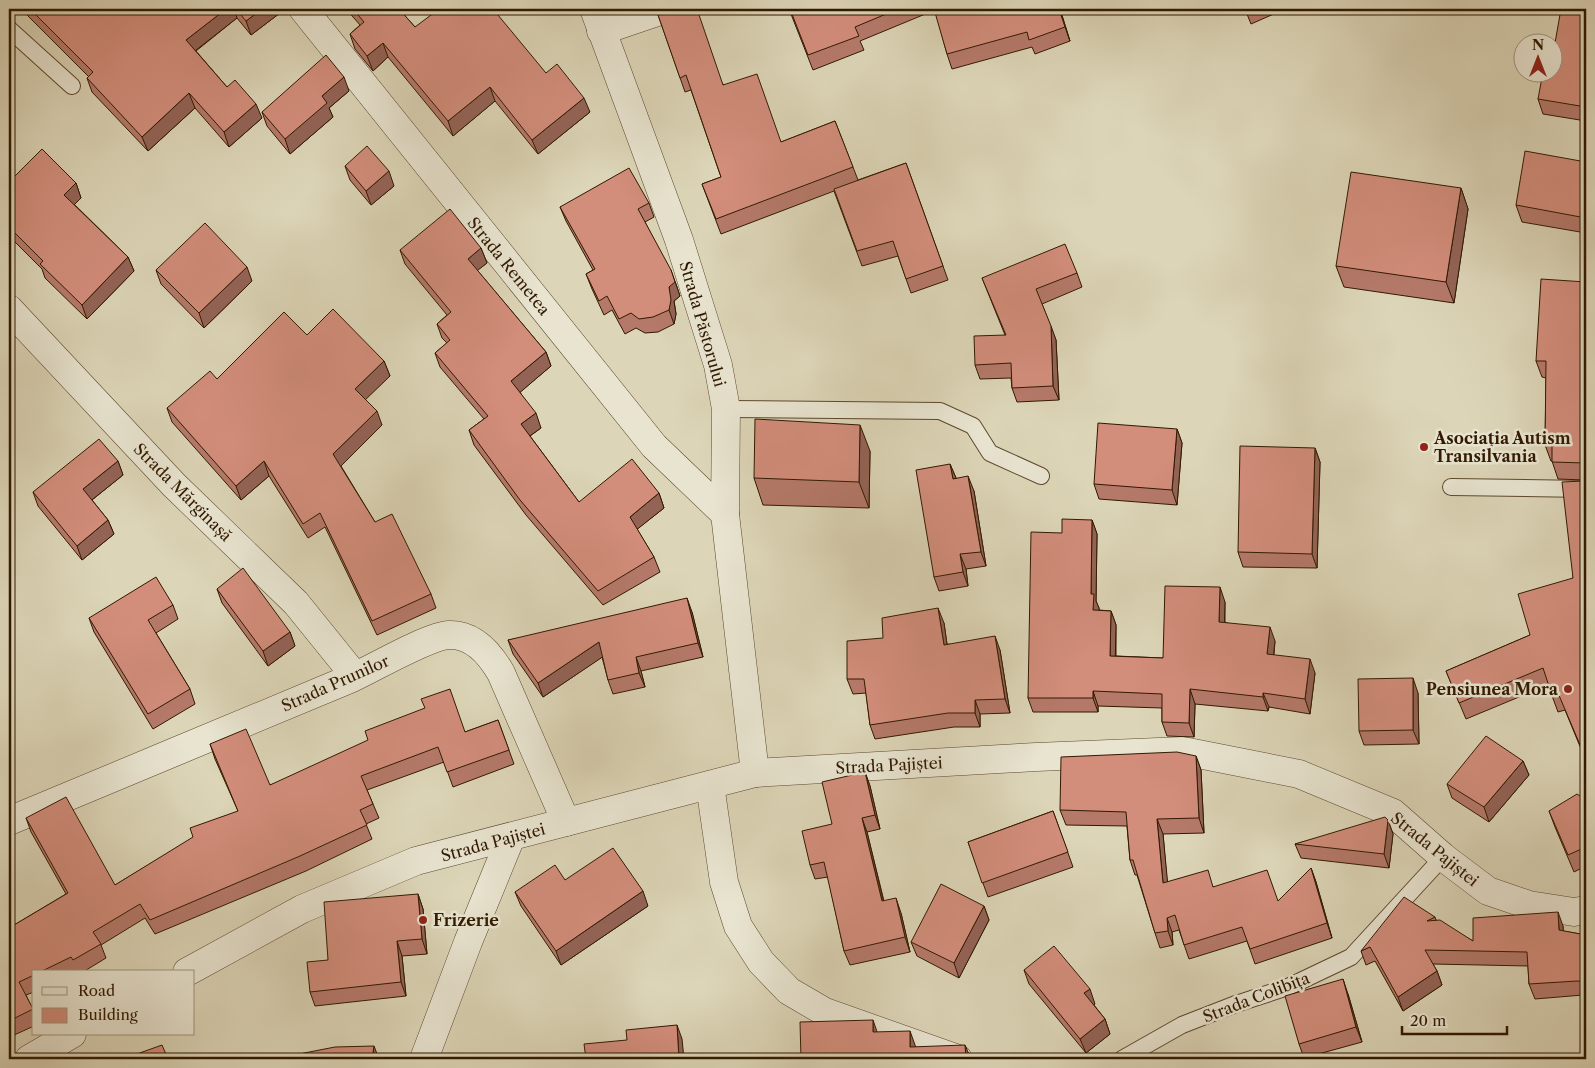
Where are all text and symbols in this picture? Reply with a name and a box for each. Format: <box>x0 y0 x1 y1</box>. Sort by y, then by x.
north arrow <box>1512 32 1562 82</box>
text: N <box>1532 36 1544 54</box>
street label: Strada Remetea <box>463 213 555 319</box>
street label: Strada Păstorului <box>675 259 731 389</box>
place label: Asociația Autism Transilvania <box>1433 428 1571 466</box>
street label: Strada Mărginașă <box>130 439 237 546</box>
marker: Asociația Autism Transilvania <box>1418 441 1430 453</box>
street label: Strada Prunilor <box>278 650 392 716</box>
place label: Pensiunea Mora <box>1426 679 1559 699</box>
marker: Pensiunea Mora <box>1562 683 1574 695</box>
street label: Strada Pajiștei <box>835 752 943 778</box>
street label: Strada Pajiștei <box>1387 808 1483 891</box>
street label: Strada Pajiștei <box>439 818 547 866</box>
place label: Frizerie <box>433 910 499 930</box>
marker: Frizerie <box>417 914 429 926</box>
street label: Strada Colibița <box>1200 967 1313 1027</box>
legend <box>32 970 195 1036</box>
text: Road <box>78 981 115 1000</box>
scale bar <box>1402 1003 1508 1035</box>
text: Building <box>78 1005 138 1024</box>
text: 20 m <box>1410 1011 1446 1030</box>

